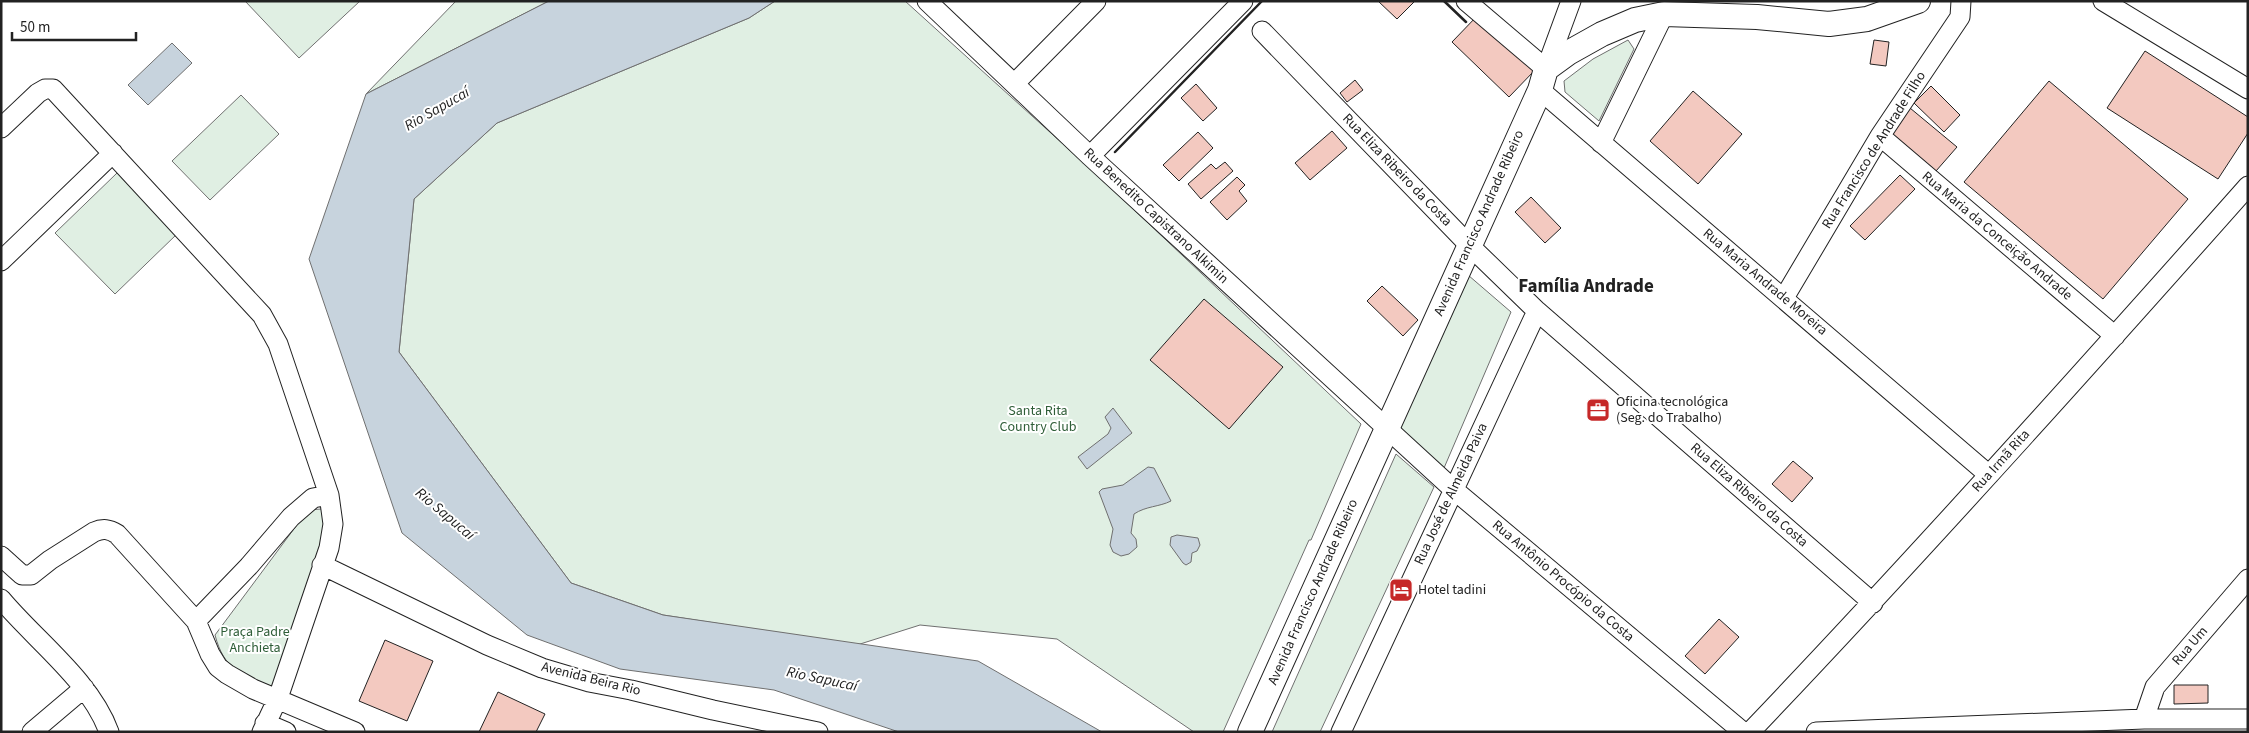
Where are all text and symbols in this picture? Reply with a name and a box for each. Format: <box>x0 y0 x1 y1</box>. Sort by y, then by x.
scale bar <box>12 10 136 42</box>
text: 50 m <box>20 17 50 38</box>
street label: Rua Francisco de Andrade Filho <box>1817 67 1931 233</box>
water label: Rio Sapucaí <box>401 81 476 136</box>
street label: Rua Eliza Ribeiro da Costa <box>1338 109 1456 231</box>
street label: Avenida Francisco Andrade Ribeiro <box>1429 127 1529 319</box>
street label: Rua Benedito Capistrano Alkimin <box>1079 143 1233 289</box>
street label: Rua Maria da Conceição Andrade <box>1917 167 2077 305</box>
street label: Rua Maria Andrade Moreira <box>1698 224 1832 340</box>
district label: Família Andrade <box>1518 273 1654 300</box>
place label: Oficina tecnológica (Seg. do Trabalho) <box>1616 392 1728 428</box>
office icon: Oficina tecnológica (Seg. do Trabalho) <box>1585 397 1611 423</box>
park label: Santa Rita Country Club <box>999 401 1077 437</box>
street label: Rua José de Almeida Paiva <box>1409 420 1493 568</box>
street label: Rua Irmã Rita <box>1967 425 2035 497</box>
street label: Rua Eliza Ribeiro da Costa <box>1686 438 1812 552</box>
water label: Rio Sapucaí <box>411 483 481 547</box>
street label: Avenida Francisco Andrade Ribeiro <box>1263 496 1363 688</box>
street label: Rua Antônio Procópio da Costa <box>1488 515 1638 647</box>
hotel icon: Hotel tadini <box>1388 577 1414 603</box>
place label: Hotel tadini <box>1418 580 1486 600</box>
park label: Praça Padre Anchieta <box>220 622 290 658</box>
street label: Rua Um <box>2167 622 2213 670</box>
street label: Avenida Beira Rio <box>539 657 643 701</box>
water label: Rio Sapucaí <box>785 661 862 697</box>

